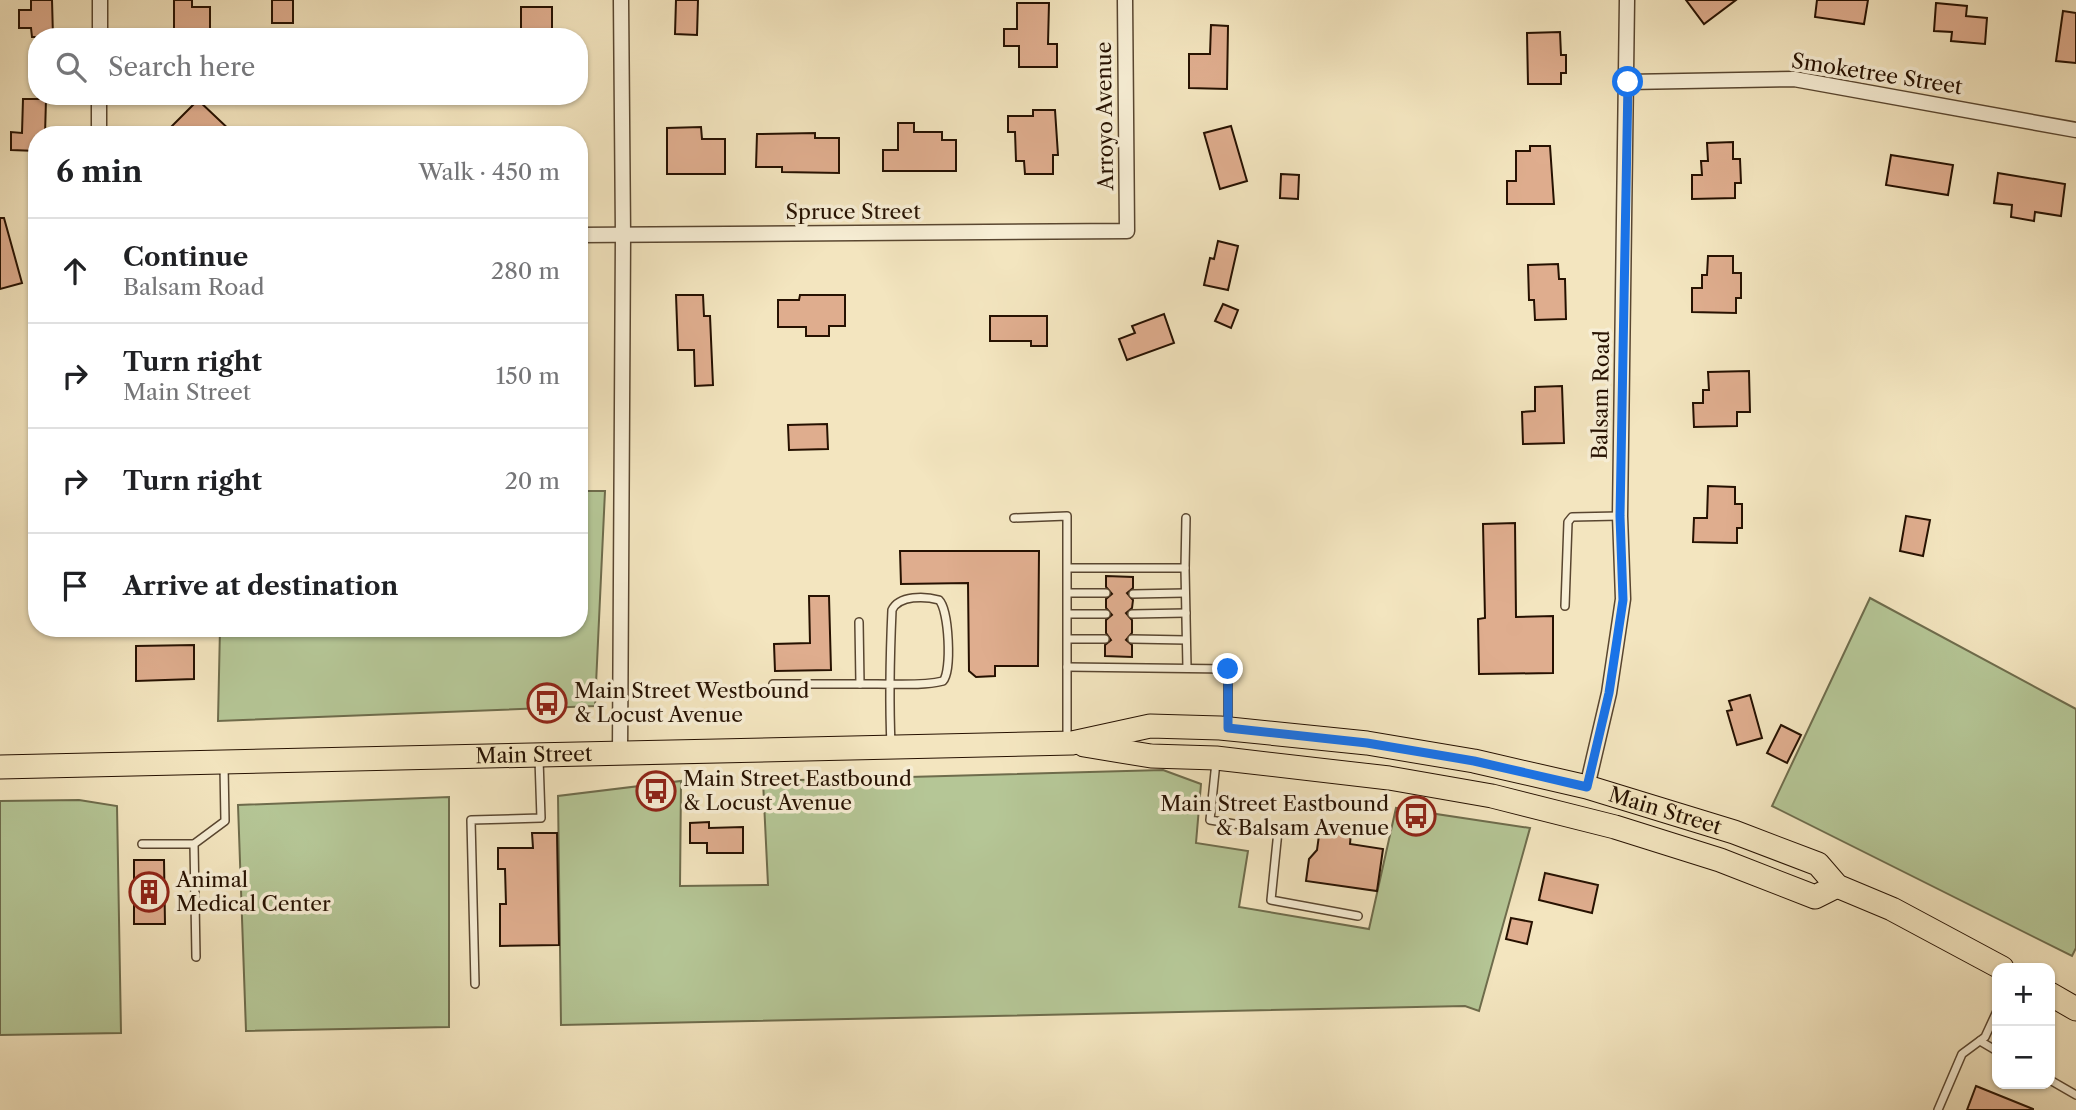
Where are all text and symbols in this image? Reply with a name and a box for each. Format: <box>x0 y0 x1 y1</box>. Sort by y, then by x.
search box <box>28 28 588 105</box>
street label: Arroyo Avenue <box>1091 41 1118 192</box>
icon: search <box>52 48 90 86</box>
street label: Smoketree Street <box>1790 48 1965 99</box>
text: Search here <box>108 51 255 83</box>
route start <box>1612 66 1643 97</box>
text: 6 min <box>56 153 143 190</box>
text: Walk · 450 m <box>418 158 560 186</box>
street label: Spruce Street <box>785 199 921 224</box>
text: Continue <box>123 241 248 273</box>
icon: ahead <box>56 252 94 290</box>
text: 280 m <box>491 257 560 285</box>
text: Balsam Road <box>123 273 265 301</box>
street label: Balsam Road <box>1587 330 1614 460</box>
text: Turn right <box>123 346 262 378</box>
icon: right <box>56 357 94 395</box>
text: 150 m <box>496 362 560 390</box>
text: Main Street <box>123 378 251 406</box>
icon: right <box>56 462 94 500</box>
text: Turn right <box>123 465 262 497</box>
text: 20 m <box>505 467 560 495</box>
icon: arrive <box>56 567 94 605</box>
text: Arrive at destination <box>123 570 398 602</box>
route end <box>1212 653 1243 684</box>
place label: Main Street Westbound & Locust Avenue <box>574 678 810 727</box>
bus stop icon: Main Street Westbound & Locust Avenue <box>526 682 568 724</box>
street label: Main Street <box>475 741 593 768</box>
place label: Main Street Eastbound & Locust Avenue <box>683 766 912 815</box>
bus stop icon: Main Street Eastbound & Locust Avenue <box>635 770 677 812</box>
street label: Main Street <box>1606 781 1725 840</box>
place label: Main Street Eastbound & Balsam Avenue <box>1160 791 1389 840</box>
bus stop icon: Main Street Eastbound & Balsam Avenue <box>1395 795 1437 837</box>
place label: Animal Medical Center <box>175 867 331 916</box>
building icon: Animal Medical Center <box>128 871 170 913</box>
map controls <box>1992 963 2055 1089</box>
button: + <box>1992 963 2055 1026</box>
button: − <box>1992 1026 2055 1089</box>

